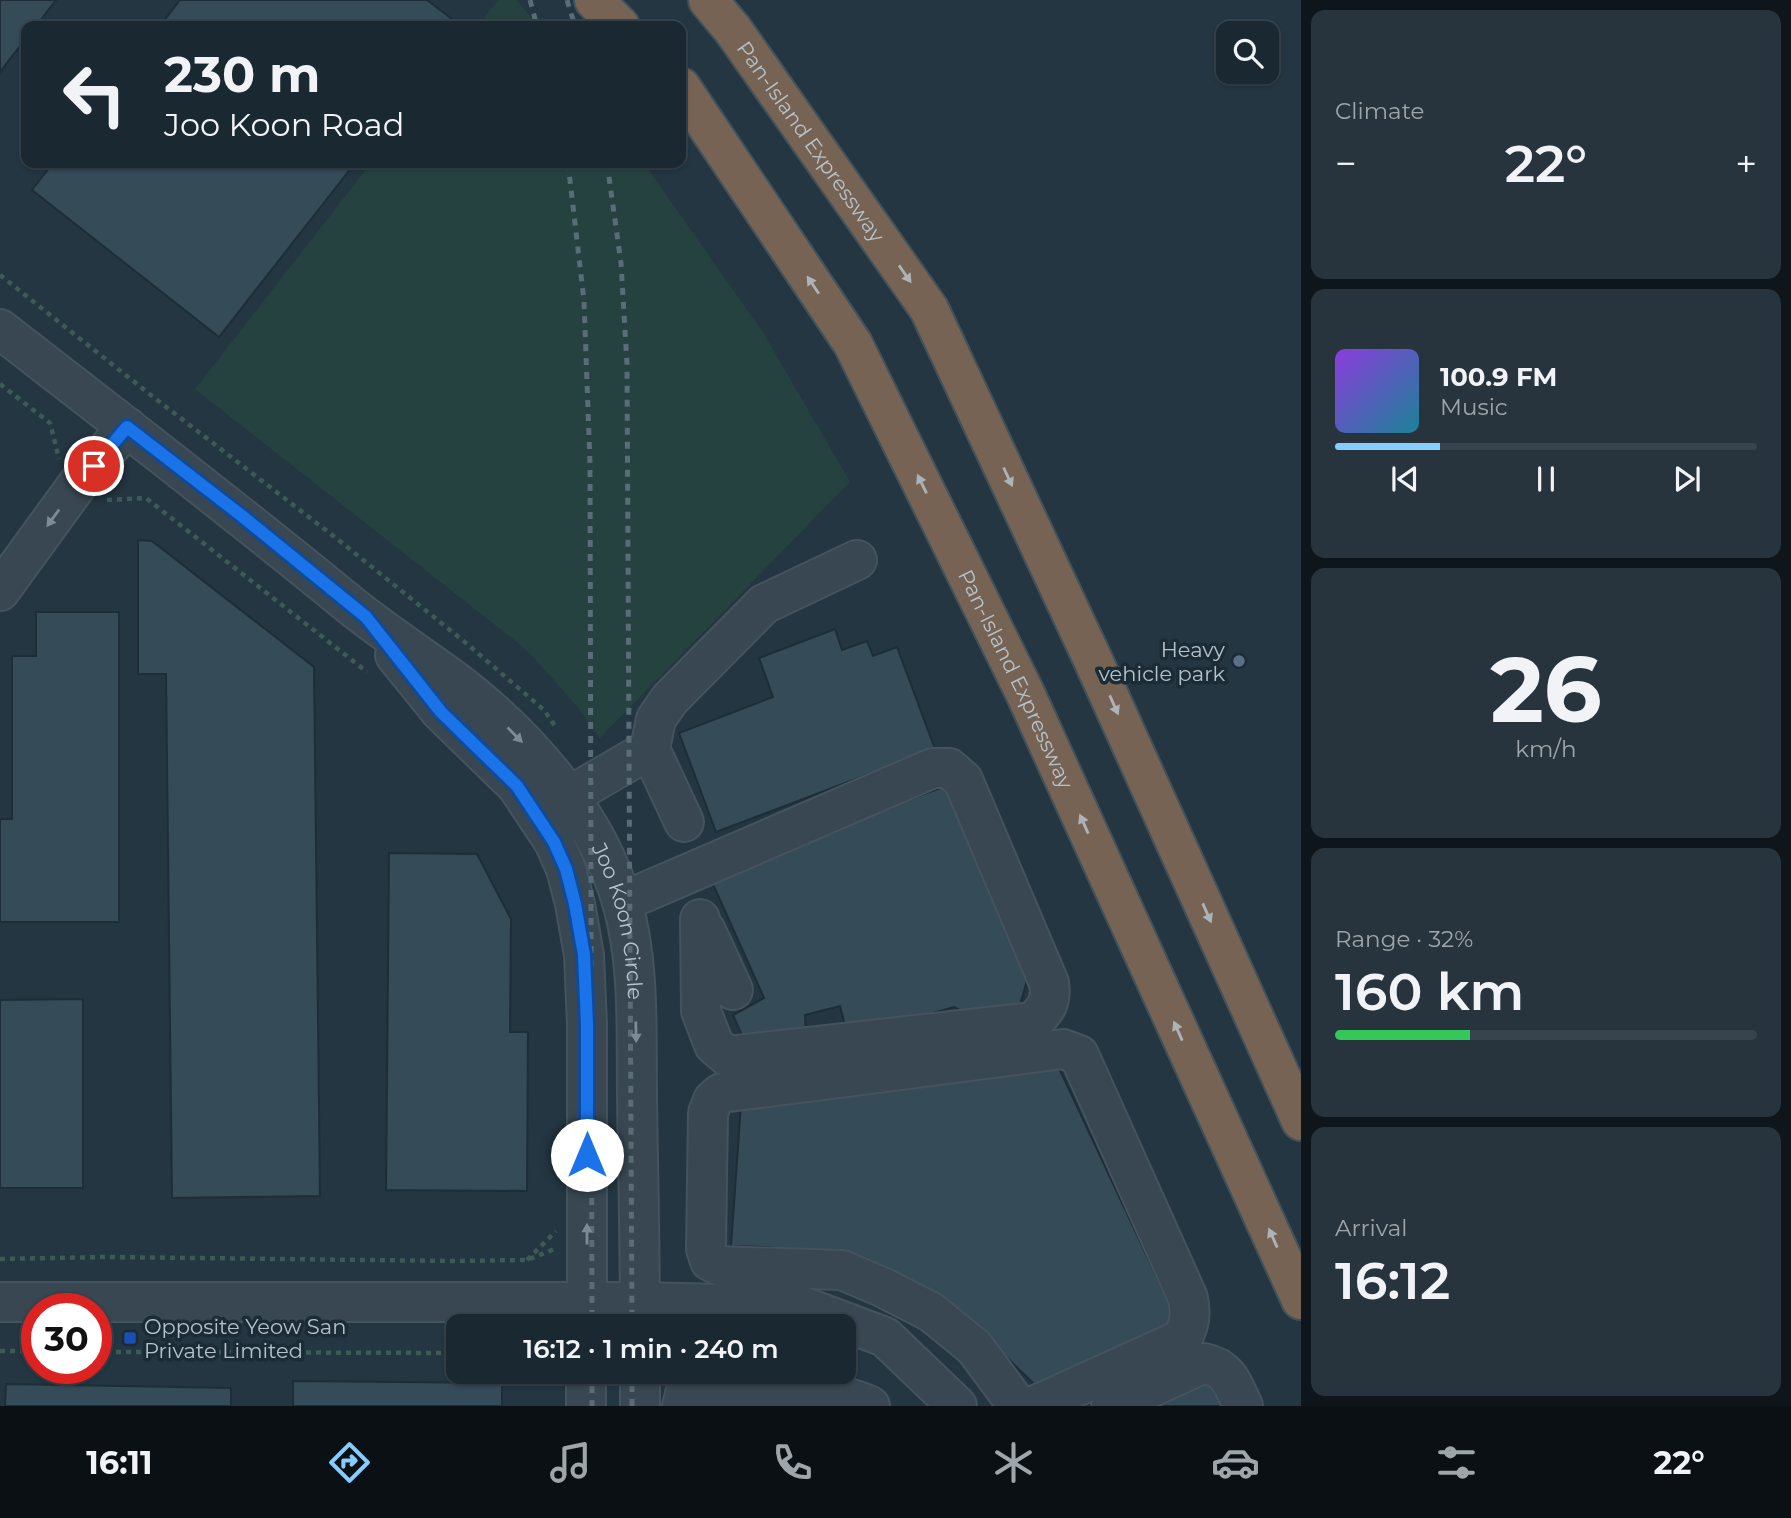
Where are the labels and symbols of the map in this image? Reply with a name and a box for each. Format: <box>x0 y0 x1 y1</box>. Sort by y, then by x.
street label: Pan-Island Expressway <box>732 36 891 247</box>
one-way arrow <box>898 265 912 283</box>
one-way arrow <box>807 275 820 295</box>
pin <box>64 436 124 496</box>
one-way arrow <box>1002 467 1014 487</box>
one-way arrow <box>916 474 927 494</box>
one-way arrow <box>46 509 60 527</box>
street label: Pan-Island Expressway <box>954 565 1080 793</box>
place label: Heavy vehicle park <box>1099 637 1226 686</box>
marker: Heavy vehicle park <box>1231 653 1247 669</box>
one-way arrow <box>1109 695 1120 716</box>
one-way arrow <box>507 727 523 743</box>
one-way arrow <box>1078 813 1089 834</box>
street label: Joo Koon Circle <box>587 838 648 1000</box>
one-way arrow <box>1201 903 1213 923</box>
one-way arrow <box>630 1021 642 1043</box>
one-way arrow <box>1172 1021 1184 1041</box>
position arrow <box>550 1118 624 1192</box>
one-way arrow <box>581 1223 593 1245</box>
one-way arrow <box>1267 1228 1279 1248</box>
speed limit sign: 30 <box>21 1293 112 1384</box>
place label: Opposite Yeow San Private Limited <box>144 1314 346 1363</box>
marker: Opposite Yeow San Private Limited <box>122 1330 138 1346</box>

